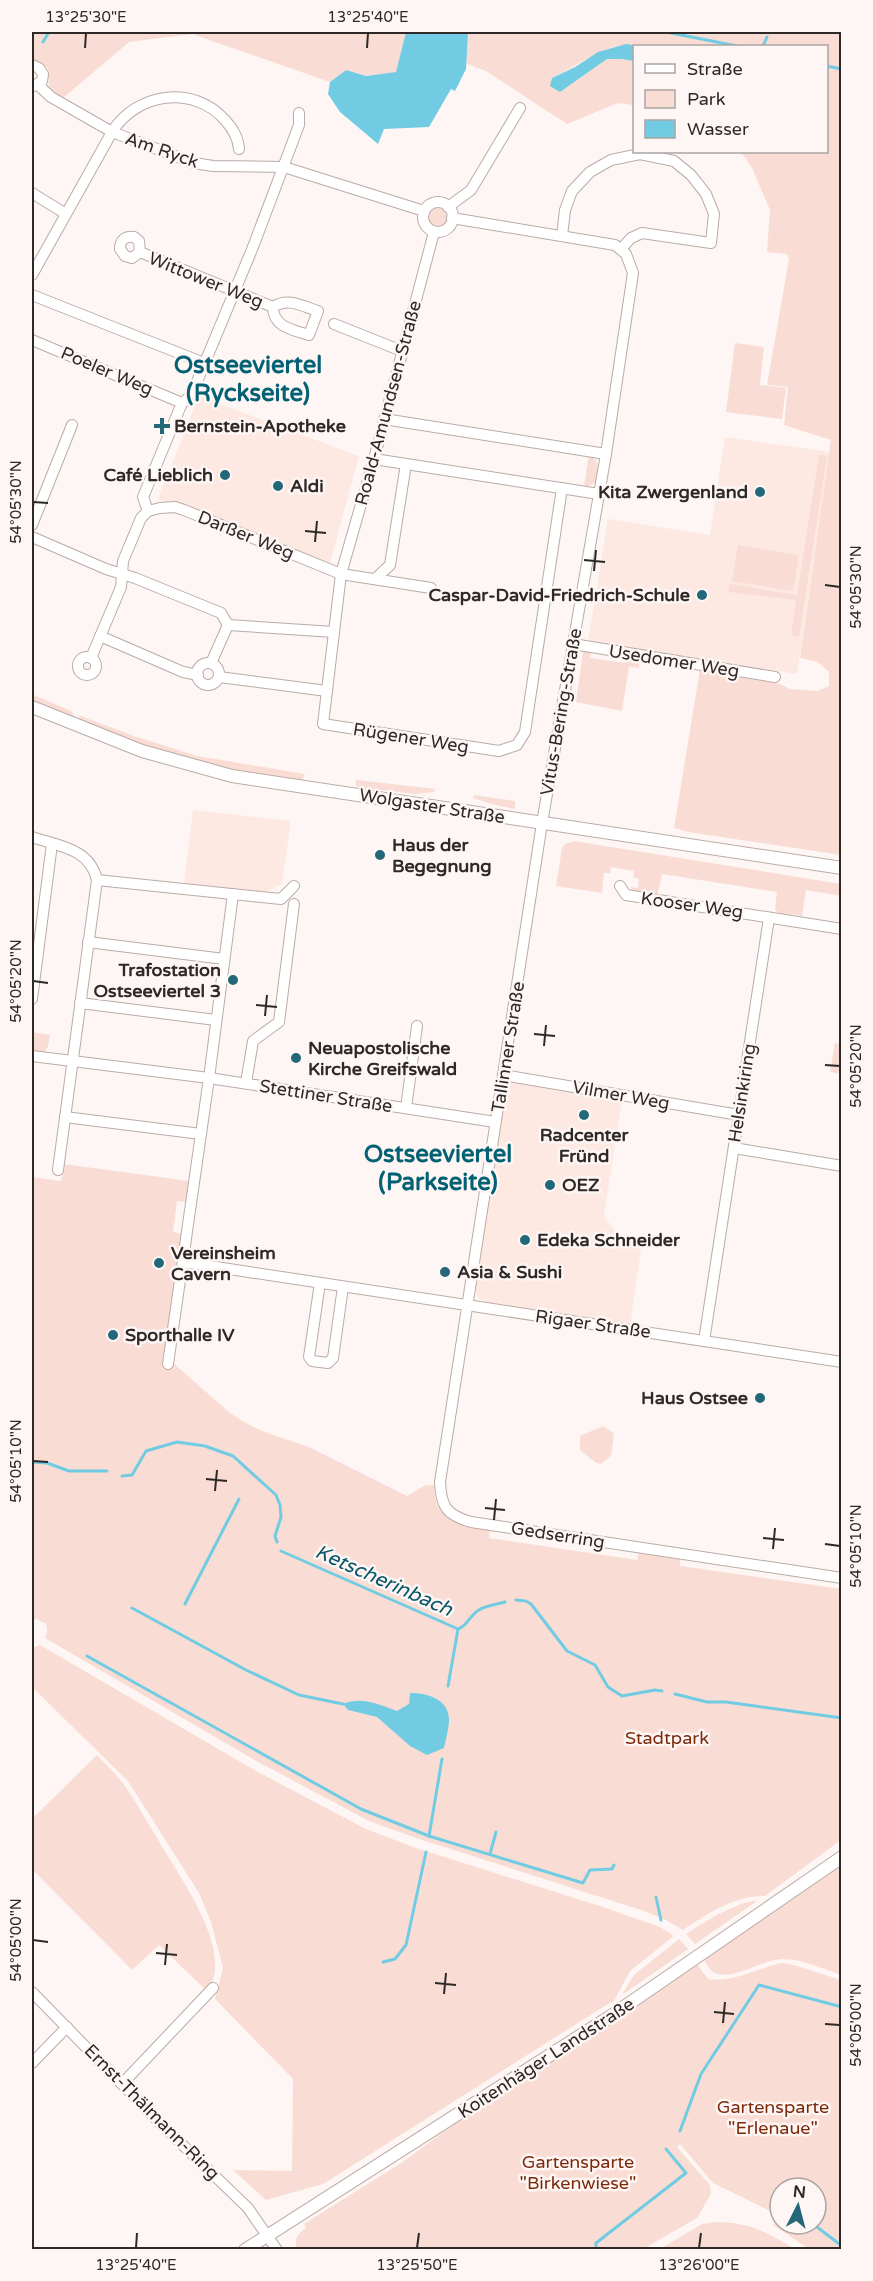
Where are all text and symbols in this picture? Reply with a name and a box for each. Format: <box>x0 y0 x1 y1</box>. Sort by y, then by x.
text: 13°25'30"E <box>45 8 127 26</box>
text: 13°25'40"E <box>327 8 409 26</box>
legend <box>633 45 828 153</box>
text: Straße <box>687 58 743 80</box>
text: Park <box>687 88 726 110</box>
text: Wasser <box>687 118 749 140</box>
street label: Am Ryck <box>122 127 202 173</box>
street label: Wittower Weg <box>145 247 267 313</box>
street label: Roald-Amundsen-Straße <box>350 298 426 508</box>
street label: Poeler Weg <box>58 342 156 400</box>
district label: Ostseeviertel (Ryckseite) <box>174 351 322 408</box>
place label: Bernstein-Apotheke <box>174 415 346 437</box>
marker: Bernstein-Apotheke <box>155 419 169 433</box>
text: 54°05'30"N <box>7 460 25 544</box>
place label: Café Lieblich <box>103 464 213 486</box>
marker: Café Lieblich <box>218 468 232 482</box>
place label: Aldi <box>290 475 324 497</box>
marker: Aldi <box>271 479 285 493</box>
place label: Kita Zwergenland <box>598 481 748 503</box>
marker: Kita Zwergenland <box>753 485 767 499</box>
street label: Darßer Weg <box>195 506 297 564</box>
text: 54°05'30"N <box>847 545 865 629</box>
place label: Caspar-David-Friedrich-Schule <box>429 584 690 606</box>
marker: Caspar-David-Friedrich-Schule <box>695 588 709 602</box>
street label: Vitus-Bering-Straße <box>535 627 587 797</box>
street label: Usedomer Weg <box>607 640 741 682</box>
street label: Rügener Weg <box>352 718 470 758</box>
street label: Wolgaster Straße <box>358 784 506 828</box>
place label: Haus der Begegnung <box>392 834 492 877</box>
marker: Haus der Begegnung <box>373 848 387 862</box>
street label: Kooser Weg <box>639 887 745 923</box>
text: 54°05'20"N <box>7 939 25 1023</box>
place label: Trafostation Ostseeviertel 3 <box>94 959 221 1002</box>
marker: Trafostation Ostseeviertel 3 <box>226 973 240 987</box>
street label: Tallinner Straße <box>487 980 529 1114</box>
text: 54°05'20"N <box>847 1024 865 1108</box>
place label: Neuapostolische Kirche Greifswald <box>308 1037 457 1080</box>
street label: Helsinkiring <box>723 1042 761 1144</box>
marker: Neuapostolische Kirche Greifswald <box>289 1051 303 1065</box>
street label: Stettiner Straße <box>258 1075 394 1117</box>
street label: Vilmer Weg <box>571 1076 671 1114</box>
marker: Radcenter Fründ <box>577 1108 591 1122</box>
place label: Radcenter Fründ <box>540 1124 629 1167</box>
district label: Ostseeviertel (Parkseite) <box>364 1140 512 1197</box>
place label: OEZ <box>562 1174 600 1196</box>
marker: OEZ <box>543 1178 557 1192</box>
place label: Edeka Schneider <box>537 1229 681 1251</box>
marker: Edeka Schneider <box>518 1233 532 1247</box>
place label: Vereinsheim Cavern <box>171 1242 276 1285</box>
marker: Vereinsheim Cavern <box>152 1256 166 1270</box>
place label: Asia & Sushi <box>457 1261 562 1283</box>
marker: Asia & Sushi <box>438 1265 452 1279</box>
street label: Rigaer Straße <box>534 1305 652 1343</box>
place label: Sporthalle IV <box>125 1324 235 1346</box>
marker: Sporthalle IV <box>106 1328 120 1342</box>
place label: Haus Ostsee <box>641 1387 748 1409</box>
marker: Haus Ostsee <box>753 1391 767 1405</box>
text: 54°05'10"N <box>7 1419 25 1503</box>
text: 54°05'10"N <box>847 1504 865 1588</box>
street label: Gedserring <box>510 1517 606 1553</box>
water label: Ketscherinbach <box>311 1540 457 1622</box>
park label: Stadtpark <box>625 1727 709 1749</box>
text: 54°05'00"N <box>7 1898 25 1982</box>
text: 54°05'00"N <box>847 1983 865 2067</box>
street label: Koitenhäger Landstraße <box>454 1993 638 2123</box>
street label: Ernst-Thälmann-Ring <box>80 2040 224 2184</box>
park label: Gartensparte "Erlenaue" <box>717 2096 829 2139</box>
park label: Gartensparte "Birkenwiese" <box>520 2151 636 2194</box>
north arrow <box>768 2176 828 2236</box>
text: N <box>792 2181 807 2203</box>
text: 13°25'40"E <box>95 2256 177 2274</box>
text: 13°25'50"E <box>376 2256 458 2274</box>
text: 13°26'00"E <box>658 2256 740 2274</box>

